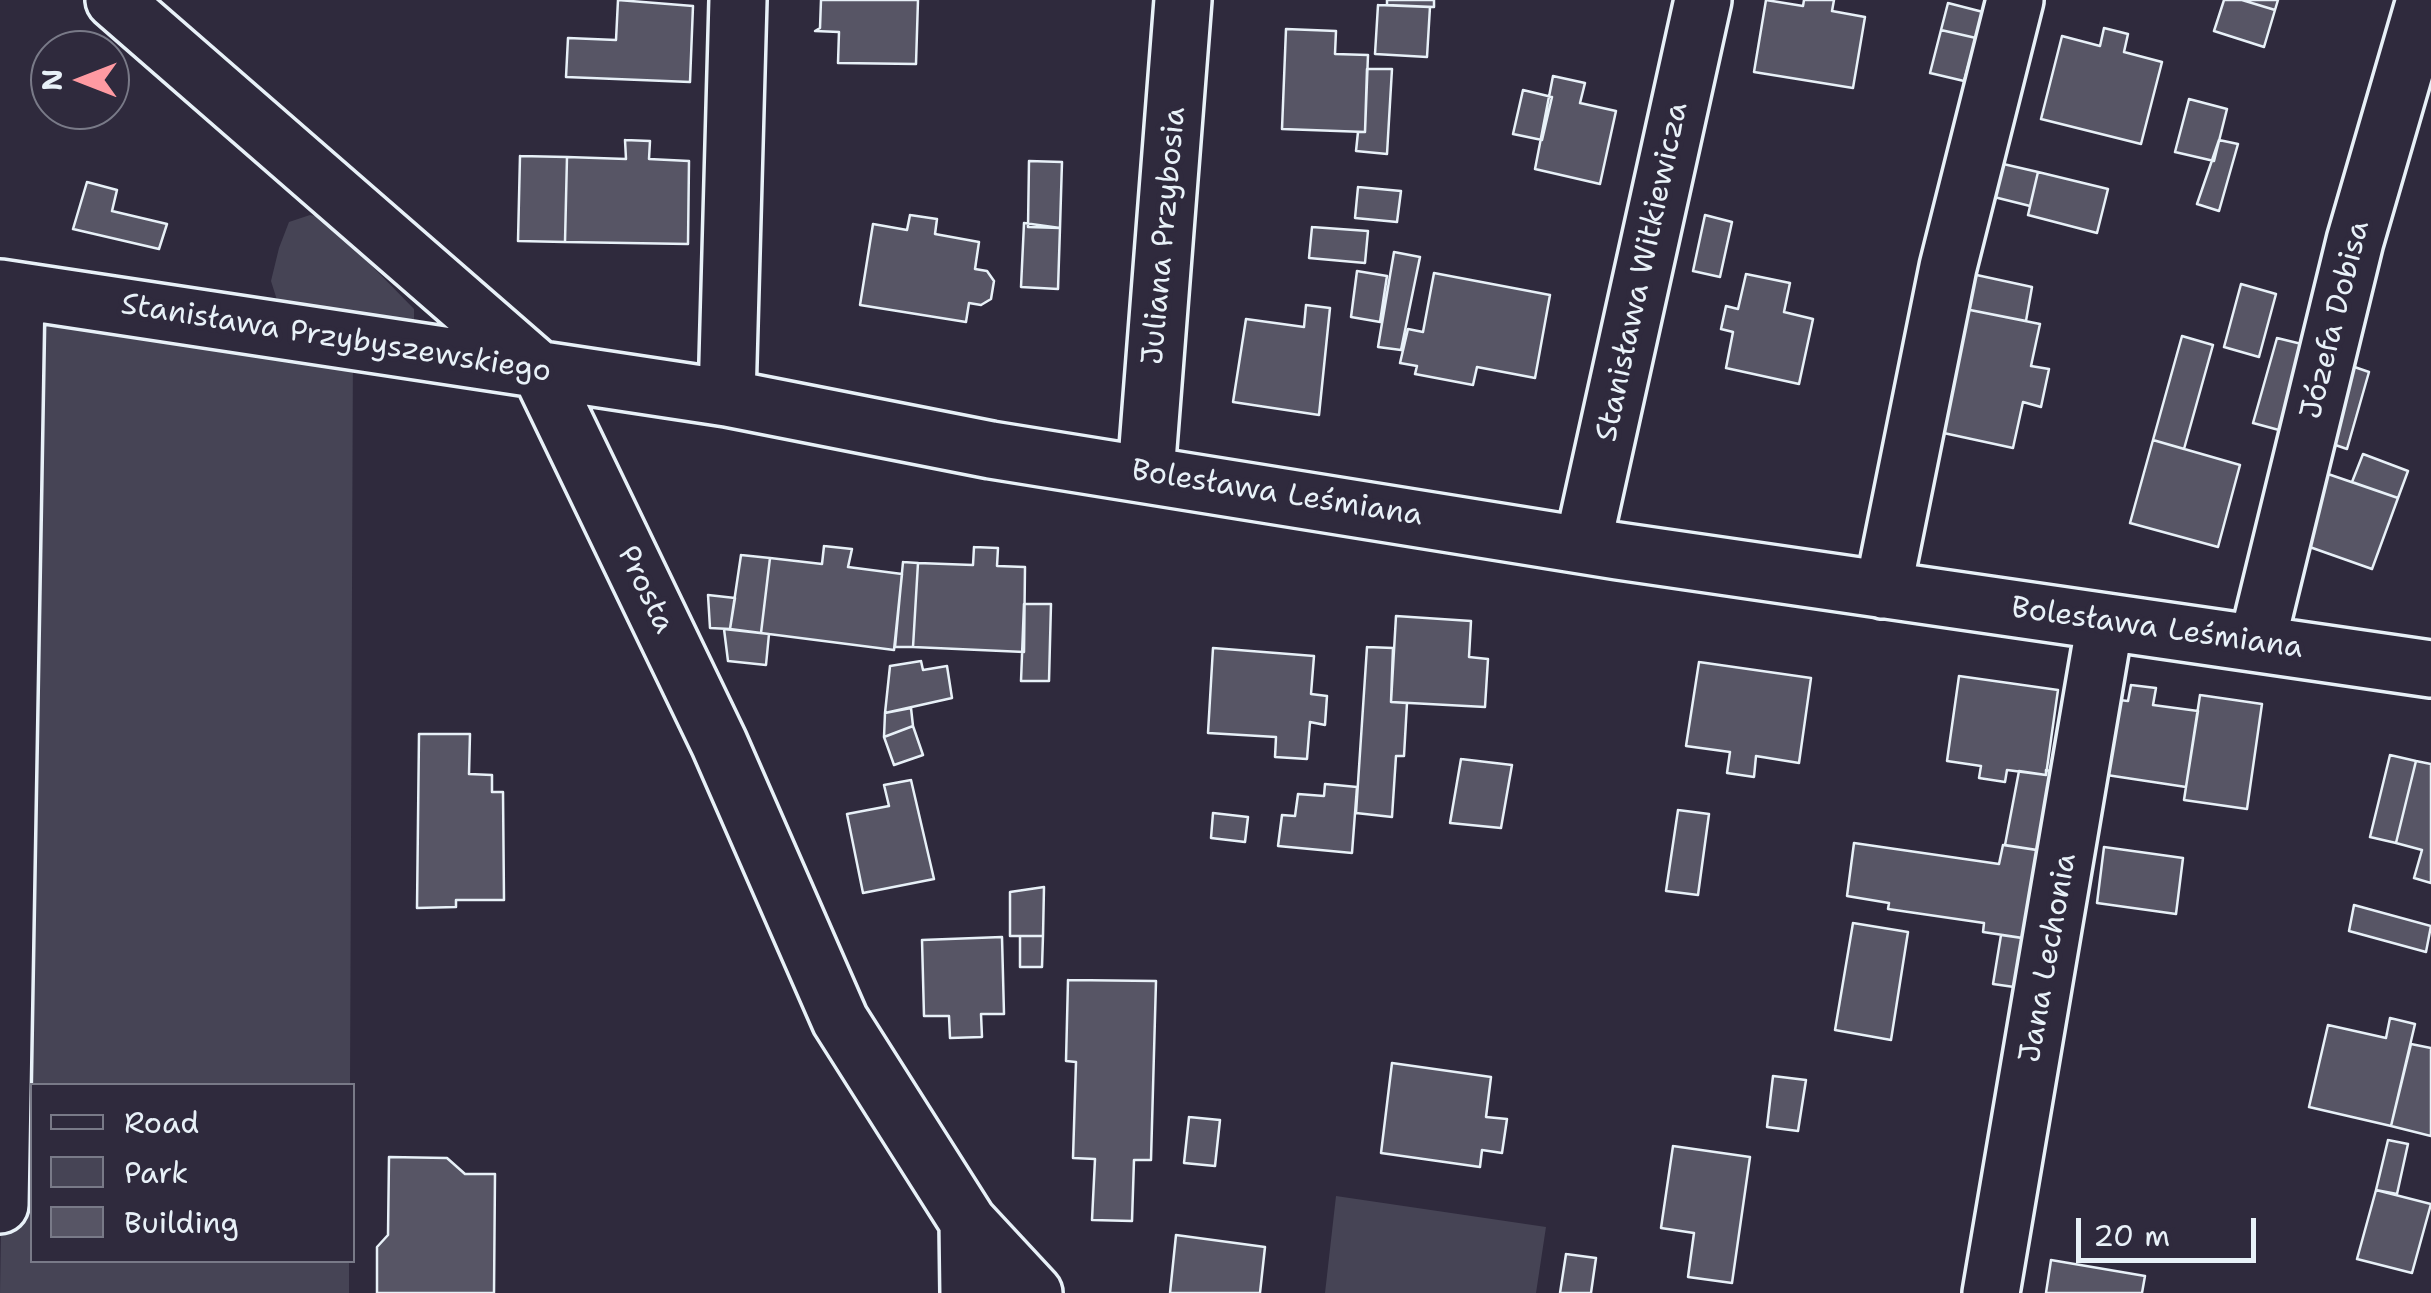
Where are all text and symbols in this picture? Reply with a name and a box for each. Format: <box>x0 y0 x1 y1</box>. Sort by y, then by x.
north arrow <box>30 30 130 130</box>
text: N <box>33 69 71 91</box>
street label: Stanisława Witkiewicza <box>1589 99 1697 445</box>
street label: Juliana Przybosia <box>1136 106 1194 366</box>
street label: Józefa Dobisa <box>2294 217 2378 423</box>
street label: Stanisława Przybyszewskiego <box>118 287 554 391</box>
street label: Bolesława Leśmiana <box>1129 453 1425 535</box>
street label: Prosta <box>609 540 681 640</box>
street label: Bolesława Leśmiana <box>2009 591 2305 667</box>
street label: Jana Lechonia <box>2013 851 2085 1065</box>
legend <box>30 1083 355 1263</box>
text: Road <box>124 1102 199 1143</box>
text: Park <box>124 1152 188 1193</box>
scale bar <box>2081 1198 2261 1260</box>
text: Building <box>124 1202 239 1243</box>
text: 20 m <box>2093 1215 2170 1256</box>

